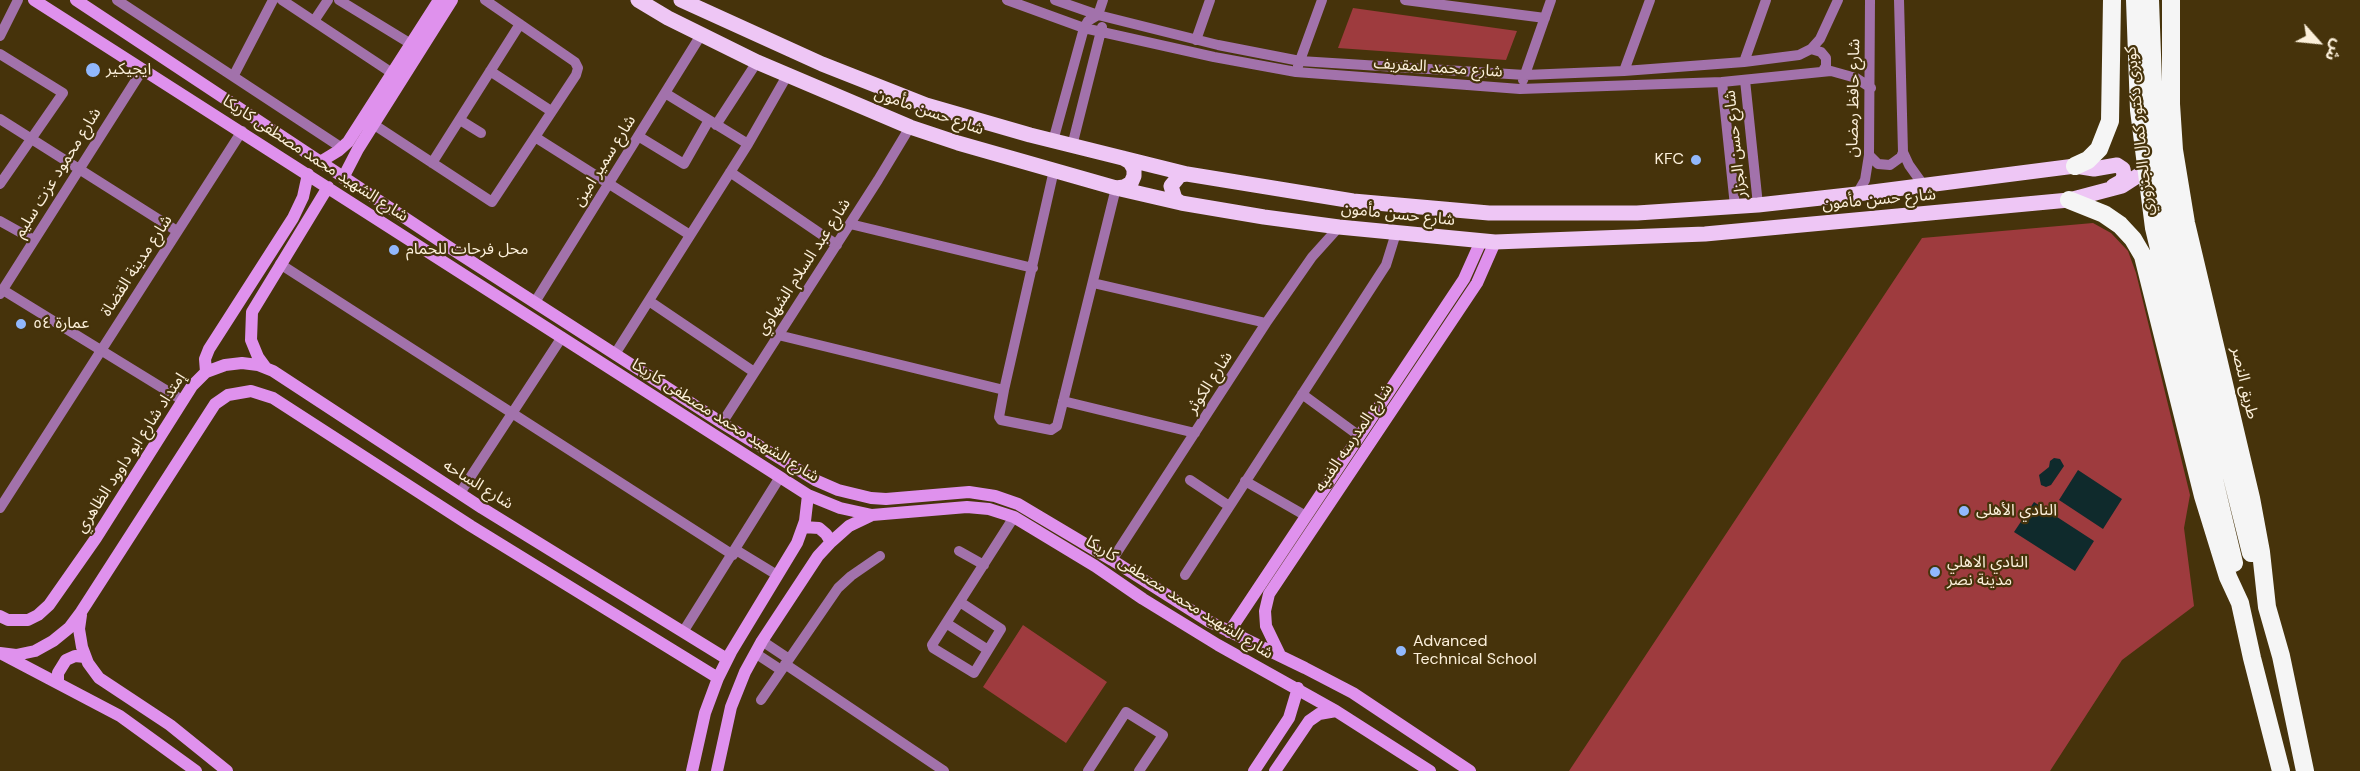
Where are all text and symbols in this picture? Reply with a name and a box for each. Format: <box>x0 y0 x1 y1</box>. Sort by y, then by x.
north arrow <box>2288 12 2348 72</box>
text: ش <box>2320 36 2349 65</box>
street label: شارع حافظ رمضان <box>1843 39 1865 157</box>
street label: كوبرى دكتور كمال الجنزوري <box>2122 45 2158 217</box>
street label: شارع محمد المقريف <box>1373 54 1503 82</box>
place label: ايجيكير <box>106 60 151 80</box>
marker: ايجيكير <box>84 61 102 79</box>
street label: شارع حسن مأمون <box>872 84 986 140</box>
street label: شارع حسن الجزار <box>1721 89 1751 199</box>
street label: شارع الشهيد محمد مصطفى كاريكا <box>219 92 411 226</box>
street label: شارع محمود عزت سليم <box>10 104 106 242</box>
street label: شارع سمير امين <box>569 112 641 210</box>
place label: KFC <box>1655 150 1684 170</box>
marker: KFC <box>1689 153 1703 167</box>
street label: شارع حسن مأمون <box>1821 185 1937 215</box>
street label: شارع عبد السلام الشهاوي <box>753 195 855 339</box>
street label: شارع حسن مأمون <box>1340 199 1456 231</box>
street label: شارع مدينة القضاة <box>97 212 177 320</box>
place label: محل فرحات للحمام <box>406 240 528 260</box>
marker: محل فرحات للحمام <box>387 243 401 257</box>
place label: عمارة ٥٤ <box>33 314 89 334</box>
marker: عمارة ٥٤ <box>14 317 28 331</box>
street label: طريق النصر <box>2226 345 2262 421</box>
street label: شارع الكوثر <box>1183 348 1237 418</box>
street label: شارع الشهيد محمد مصطفى كاريكا <box>628 355 822 487</box>
street label: إمتداد شارع ابو داوود الظاهري <box>72 369 190 537</box>
street label: شارع المدرسه الفنيه <box>1311 380 1397 496</box>
street label: شارع الساحه <box>439 456 517 514</box>
place label: النادي الأهلى <box>1976 501 2057 521</box>
marker: النادي الأهلى <box>1957 504 1971 518</box>
street label: شارع الشهيد محمد مصطفى كاريكا <box>1082 532 1276 664</box>
place label: النادي الاهلي مدينة نصر <box>1947 553 2028 591</box>
marker: النادي الاهلي مدينة نصر <box>1928 565 1942 579</box>
place label: Advanced Technical School <box>1413 632 1537 670</box>
marker: Advanced Technical School <box>1394 644 1408 658</box>

